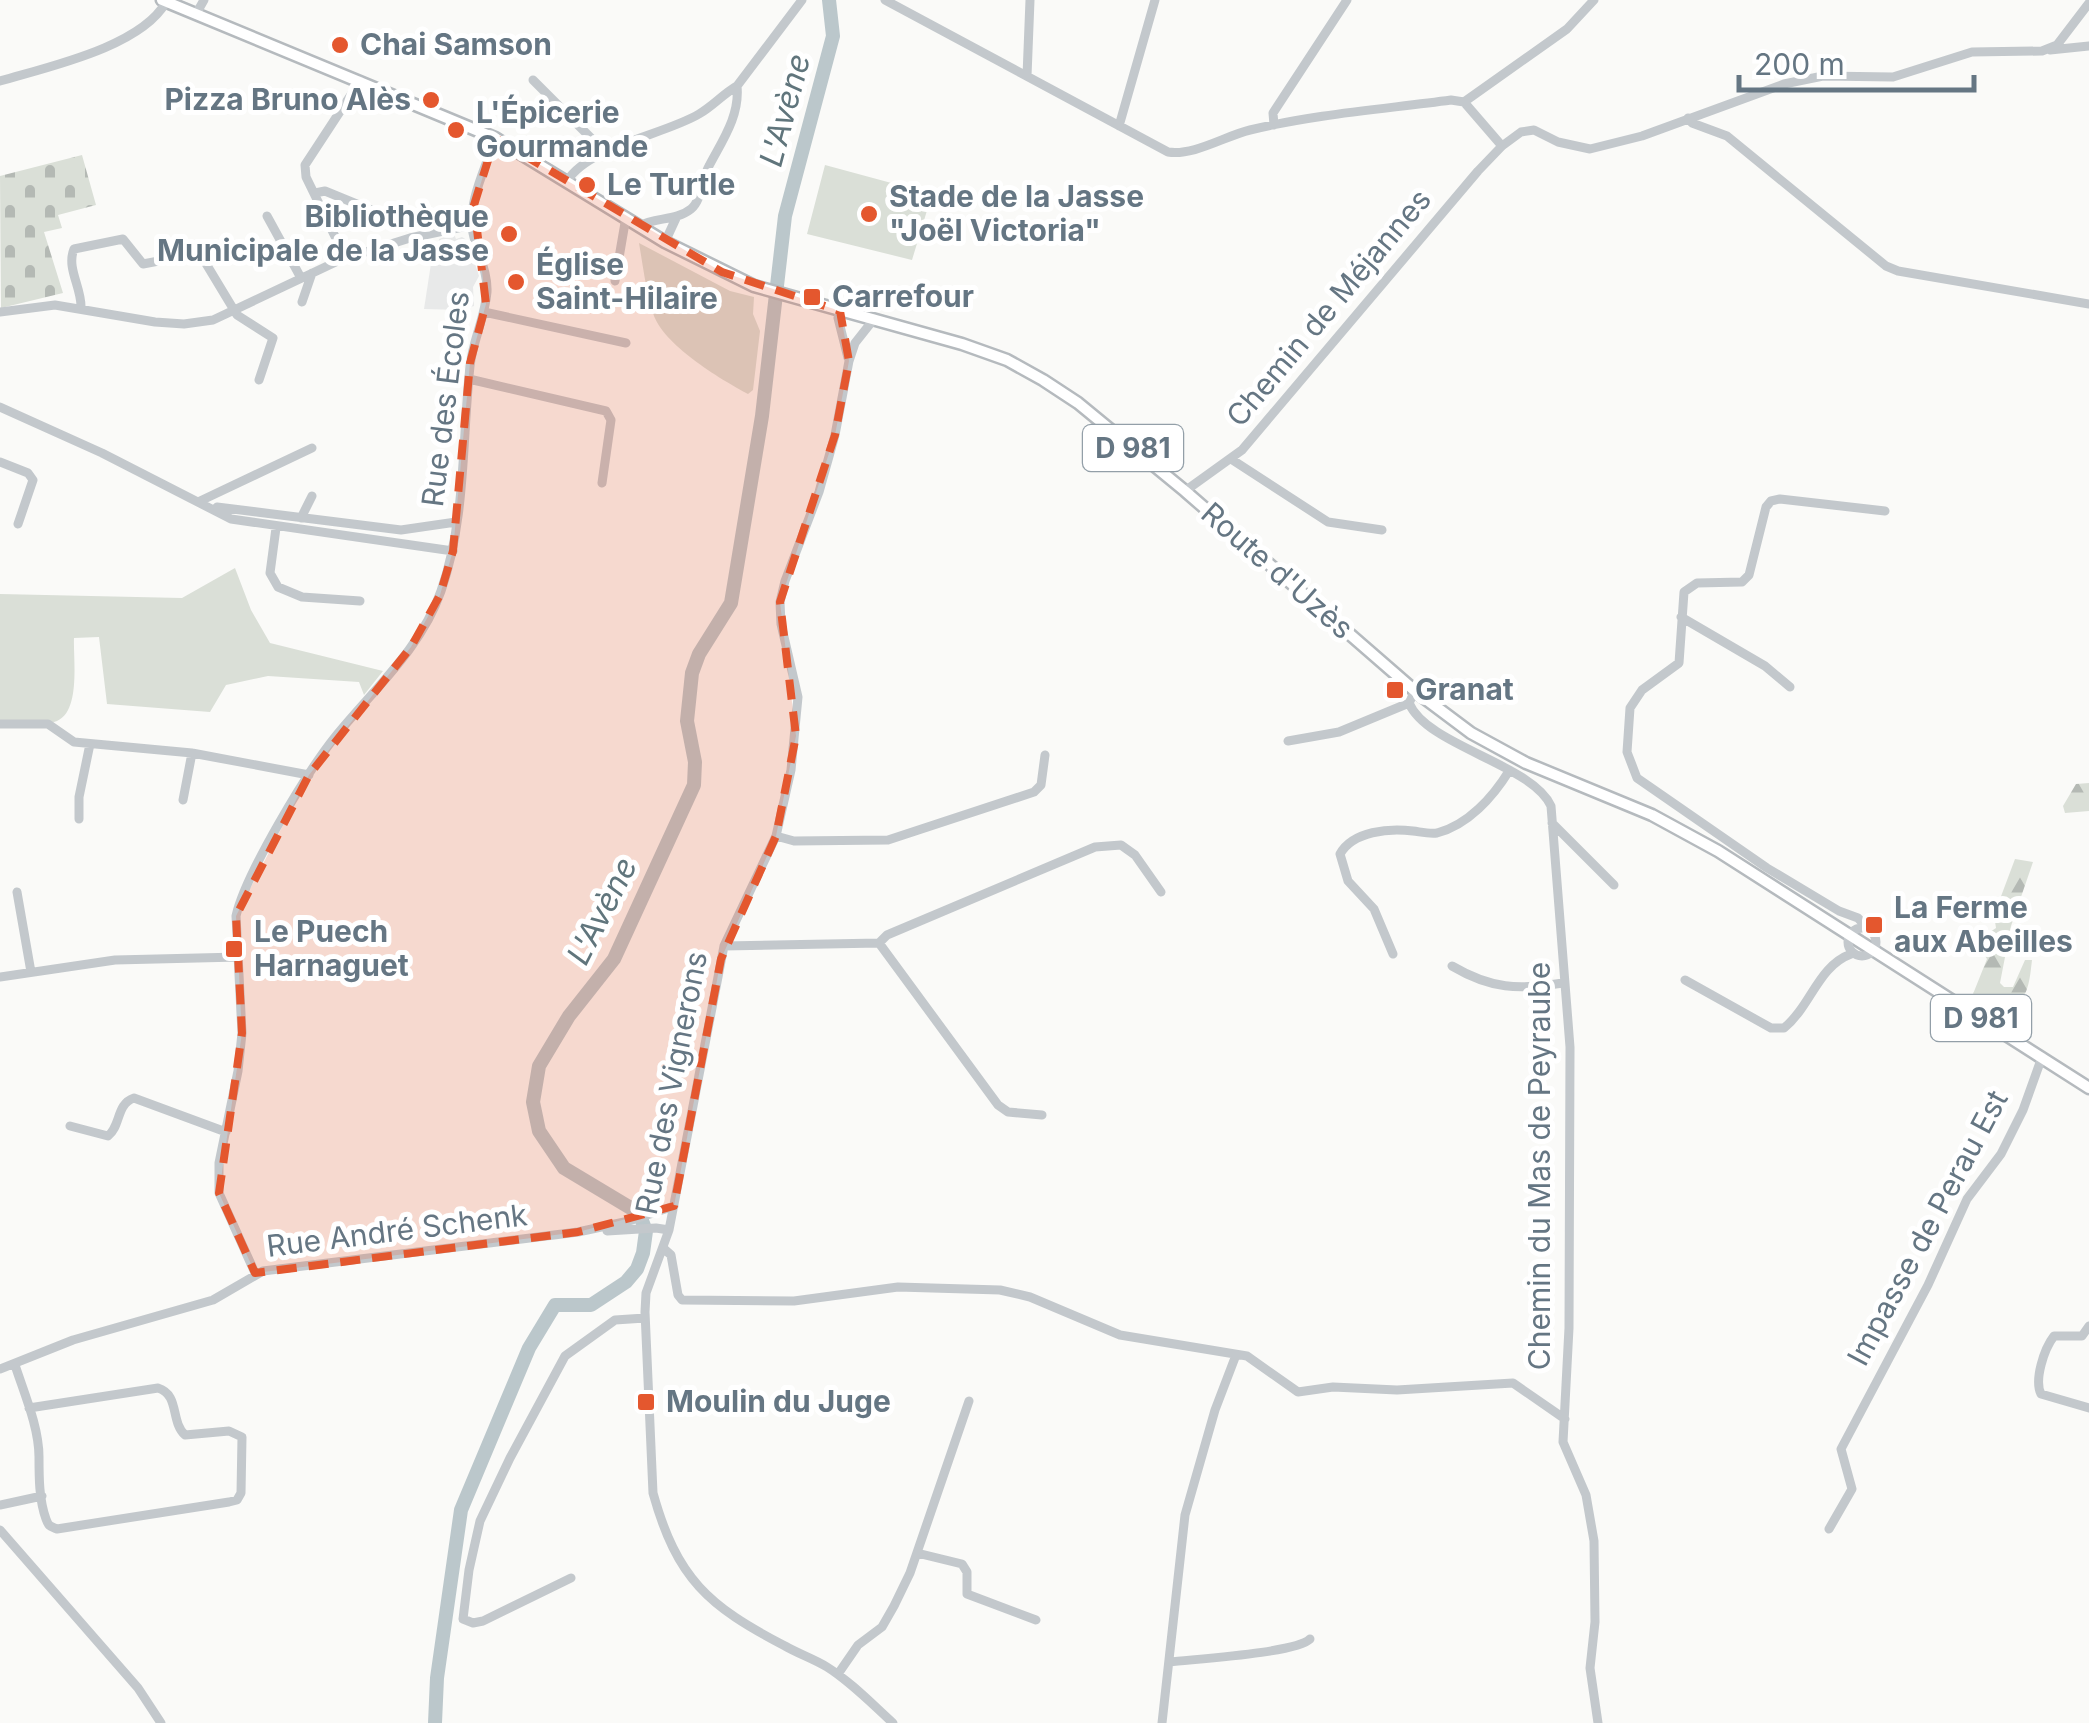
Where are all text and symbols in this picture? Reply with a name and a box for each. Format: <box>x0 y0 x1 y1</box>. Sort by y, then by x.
place label: Chai Samson <box>360 26 552 62</box>
scale bar <box>1739 30 1974 92</box>
marker: Chai Samson <box>329 34 351 56</box>
text: 200 m <box>1754 46 1845 82</box>
water label: L'Avène <box>751 49 818 171</box>
place label: Pizza Bruno Alès <box>164 81 411 117</box>
marker: Pizza Bruno Alès <box>420 89 442 111</box>
place label: L'Épicerie Gourmande <box>476 94 648 164</box>
marker: L'Épicerie Gourmande <box>445 119 467 141</box>
place label: Le Turtle <box>607 166 735 202</box>
marker: Le Turtle <box>576 174 598 196</box>
place label: Stade de la Jasse "Joël Victoria" <box>889 178 1144 248</box>
street label: Chemin de Méjannes <box>1218 181 1438 433</box>
place label: Bibliothèque Municipale de la Jasse <box>157 198 489 268</box>
marker: Stade de la Jasse "Joël Victoria" <box>858 203 880 225</box>
marker: Bibliothèque Municipale de la Jasse <box>498 223 520 245</box>
place label: Église Saint-Hilaire <box>536 246 718 316</box>
marker: Église Saint-Hilaire <box>505 271 527 293</box>
place label: Carrefour <box>832 278 974 314</box>
marker: Carrefour <box>801 286 823 308</box>
street label: Rue des Écoles <box>414 289 476 509</box>
road number: D 981 <box>1083 425 1183 471</box>
street label: Route d'Uzès <box>1194 495 1361 646</box>
place label: Granat <box>1415 671 1514 707</box>
marker: Granat <box>1384 679 1406 701</box>
water label: L'Avène <box>558 851 645 971</box>
place label: La Ferme aux Abeilles <box>1894 889 2073 959</box>
place label: Le Puech Harnaguet <box>254 913 409 983</box>
marker: La Ferme aux Abeilles <box>1863 914 1885 936</box>
marker: Le Puech Harnaguet <box>223 938 245 960</box>
street label: Rue des Vignerons <box>628 948 714 1217</box>
street label: Chemin du Mas de Peyraube <box>1521 962 1557 1370</box>
road number: D 981 <box>1931 995 2031 1041</box>
street label: Impasse de Perau Est <box>1839 1084 2015 1371</box>
street label: Rue André Schenk <box>265 1196 530 1264</box>
place label: Moulin du Juge <box>666 1383 891 1419</box>
marker: Moulin du Juge <box>635 1391 657 1413</box>

